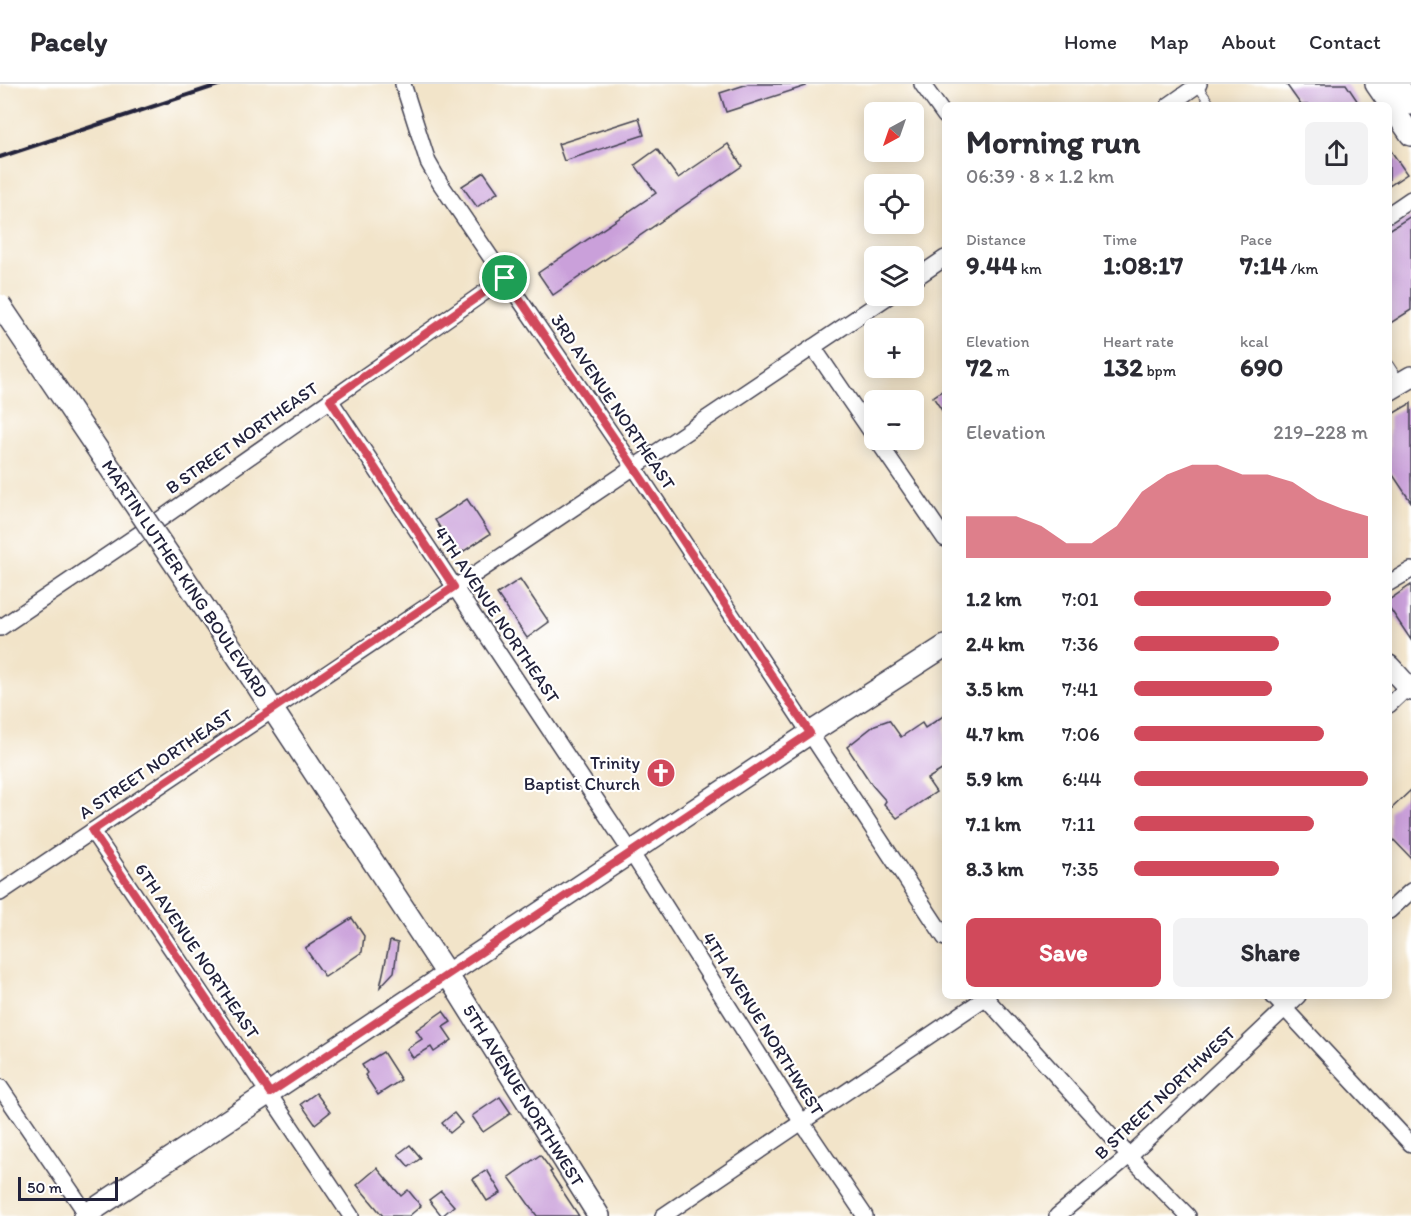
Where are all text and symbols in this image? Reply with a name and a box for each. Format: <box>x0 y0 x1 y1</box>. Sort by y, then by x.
text: Pacely <box>30 24 107 58</box>
text: Home <box>1064 29 1117 54</box>
text: Map <box>1150 29 1189 54</box>
text: About <box>1222 29 1276 54</box>
text: Contact <box>1309 29 1381 54</box>
north arrow <box>864 102 924 162</box>
map controls <box>864 102 924 450</box>
text: Morning run <box>966 122 1141 161</box>
button: share <box>1305 122 1368 185</box>
text: 06:39 · 8 × 1.2 km <box>966 164 1114 188</box>
button: locate <box>864 174 924 234</box>
text: Distance <box>966 230 1026 249</box>
text: Time <box>1103 230 1137 249</box>
text: Pace <box>1240 230 1272 249</box>
button: layers <box>864 246 924 306</box>
text: 9.44 <box>966 249 1017 281</box>
text: 1:08:17 <box>1103 249 1183 281</box>
text: 7:14 <box>1240 249 1287 281</box>
pin <box>479 252 530 303</box>
text: km <box>1017 259 1042 278</box>
text: /km <box>1287 259 1318 278</box>
icon: arrive <box>488 261 521 294</box>
street label: 3RD AVENUE NORTHEAST <box>546 310 680 494</box>
button: + <box>864 318 924 378</box>
text: Elevation <box>966 332 1030 351</box>
text: Heart rate <box>1103 332 1174 351</box>
text: kcal <box>1240 332 1268 351</box>
text: 72 <box>966 351 993 383</box>
text: 132 <box>1103 351 1143 383</box>
text: 690 <box>1240 351 1283 383</box>
text: m <box>993 361 1010 380</box>
text: bpm <box>1143 361 1176 380</box>
street label: B STREET NORTHEAST <box>161 377 323 499</box>
button: − <box>864 390 924 450</box>
text: Elevation <box>966 420 1045 444</box>
text: 219–228 m <box>1273 420 1368 444</box>
street label: MARTIN LUTHER KING BOULEVARD <box>97 456 273 702</box>
street label: 4TH AVENUE NORTHEAST <box>430 523 564 707</box>
text: 1.2 km <box>966 587 1022 611</box>
text: 7:01 <box>1062 587 1098 611</box>
text: 2.4 km <box>966 632 1024 656</box>
text: 7:36 <box>1062 632 1098 656</box>
text: 3.5 km <box>966 677 1023 701</box>
text: 7:41 <box>1062 677 1098 701</box>
street label: A STREET NORTHEAST <box>75 704 237 824</box>
text: 4.7 km <box>966 722 1024 746</box>
text: 7:06 <box>1062 722 1100 746</box>
place label: Trinity Baptist Church <box>524 752 641 795</box>
church icon: Trinity Baptist Church <box>645 757 677 789</box>
text: 5.9 km <box>966 767 1023 791</box>
text: 6:44 <box>1062 767 1102 791</box>
text: 7.1 km <box>966 812 1021 836</box>
text: 7:11 <box>1062 812 1095 836</box>
text: 8.3 km <box>966 857 1024 881</box>
text: 7:35 <box>1062 857 1098 881</box>
street label: 6TH AVENUE NORTHEAST <box>130 859 264 1043</box>
button: Save <box>966 918 1161 987</box>
button: Share <box>1173 918 1368 987</box>
street label: 4TH AVENUE NORTHWEST <box>697 928 829 1120</box>
street label: 5TH AVENUE NORTHWEST <box>458 1000 589 1191</box>
street label: B STREET NORTHWEST <box>1090 1022 1240 1164</box>
scale bar <box>18 1174 118 1202</box>
text: 50 m <box>27 1178 62 1197</box>

